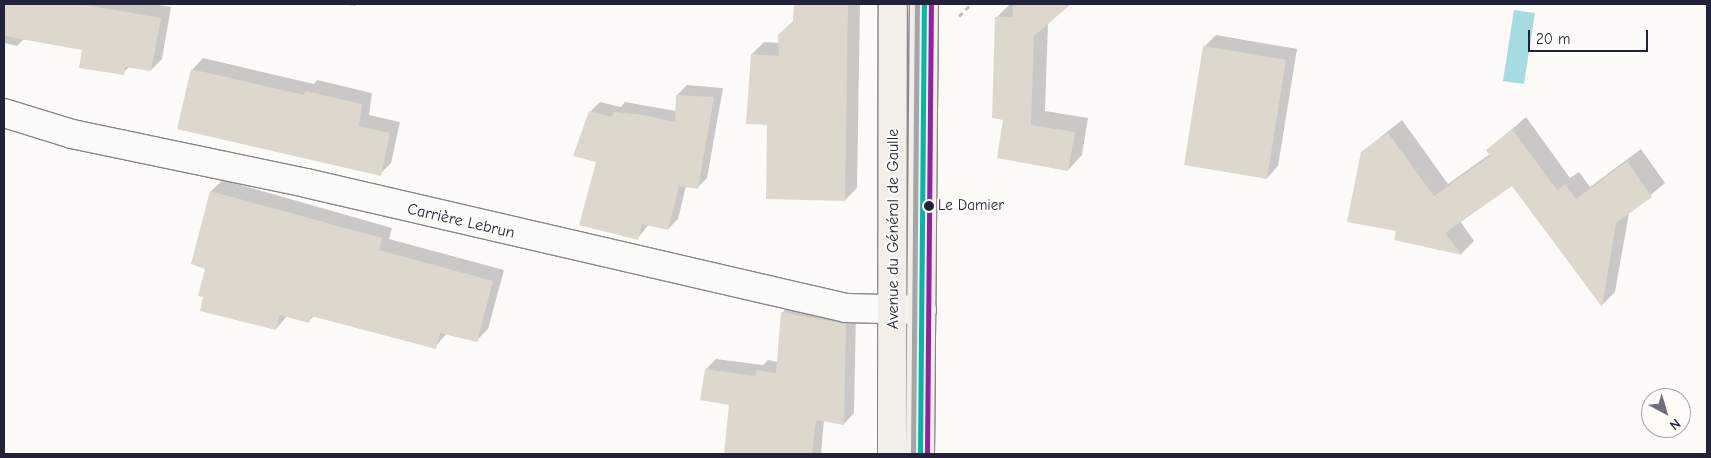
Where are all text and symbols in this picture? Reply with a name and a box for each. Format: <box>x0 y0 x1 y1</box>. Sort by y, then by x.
scale bar <box>1531 20 1651 52</box>
text: 20 m <box>1536 30 1570 48</box>
street label: Avenue du Général de Gaulle <box>883 129 903 329</box>
place label: Le Damier <box>938 197 1004 215</box>
street label: Carrière Lebrun <box>405 199 517 243</box>
marker: Le Damier <box>924 201 934 211</box>
north arrow <box>1641 388 1691 438</box>
text: N <box>1666 415 1684 434</box>

